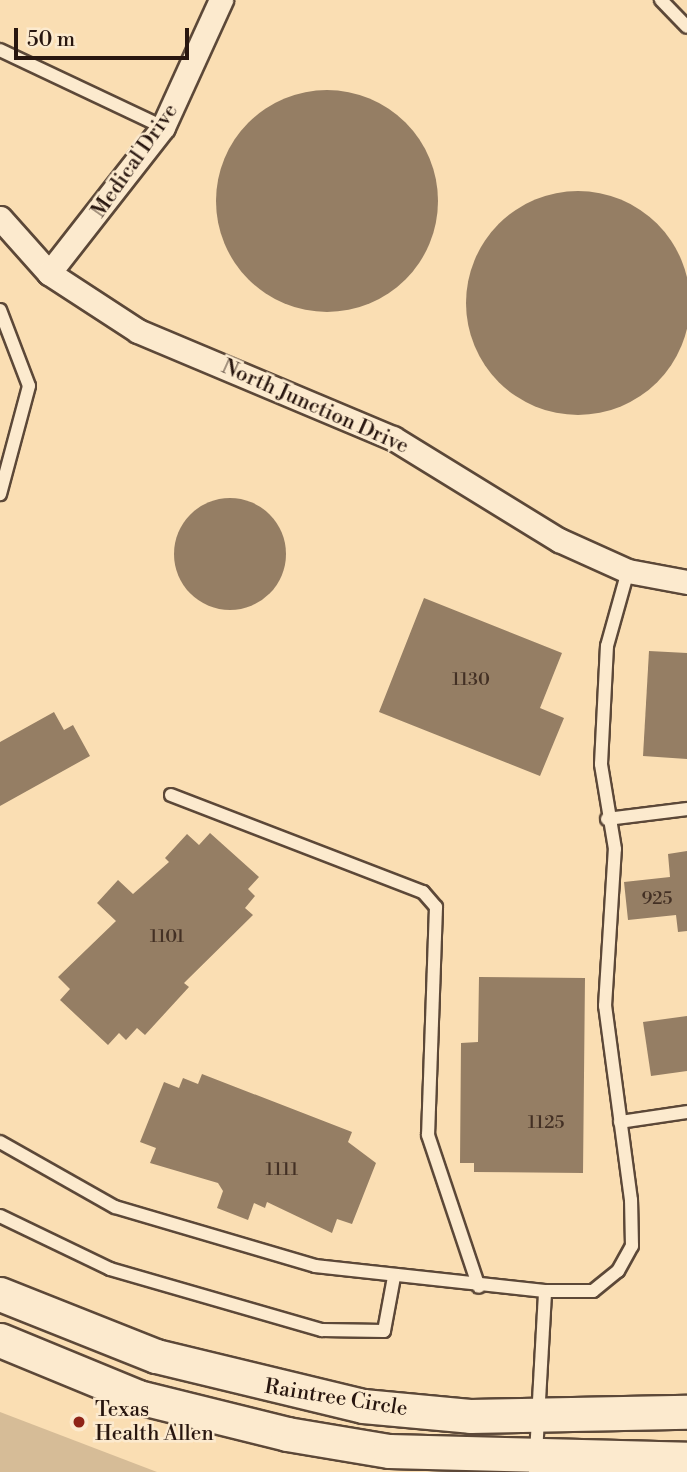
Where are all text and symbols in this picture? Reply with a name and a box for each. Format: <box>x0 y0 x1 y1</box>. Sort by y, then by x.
scale bar <box>18 14 192 58</box>
text: 50 m <box>27 27 75 53</box>
street label: Medical Drive <box>86 99 184 223</box>
street label: North Junction Drive <box>218 354 412 460</box>
house number: 1130 <box>452 669 490 691</box>
house number: 925 <box>641 888 673 910</box>
house number: 1101 <box>150 926 184 948</box>
house number: 1125 <box>528 1112 564 1134</box>
house number: 1111 <box>266 1159 298 1181</box>
street label: Raintree Circle <box>263 1374 409 1422</box>
place label: Texas Health Allen <box>95 1397 214 1447</box>
marker: Texas Health Allen <box>69 1412 89 1432</box>

